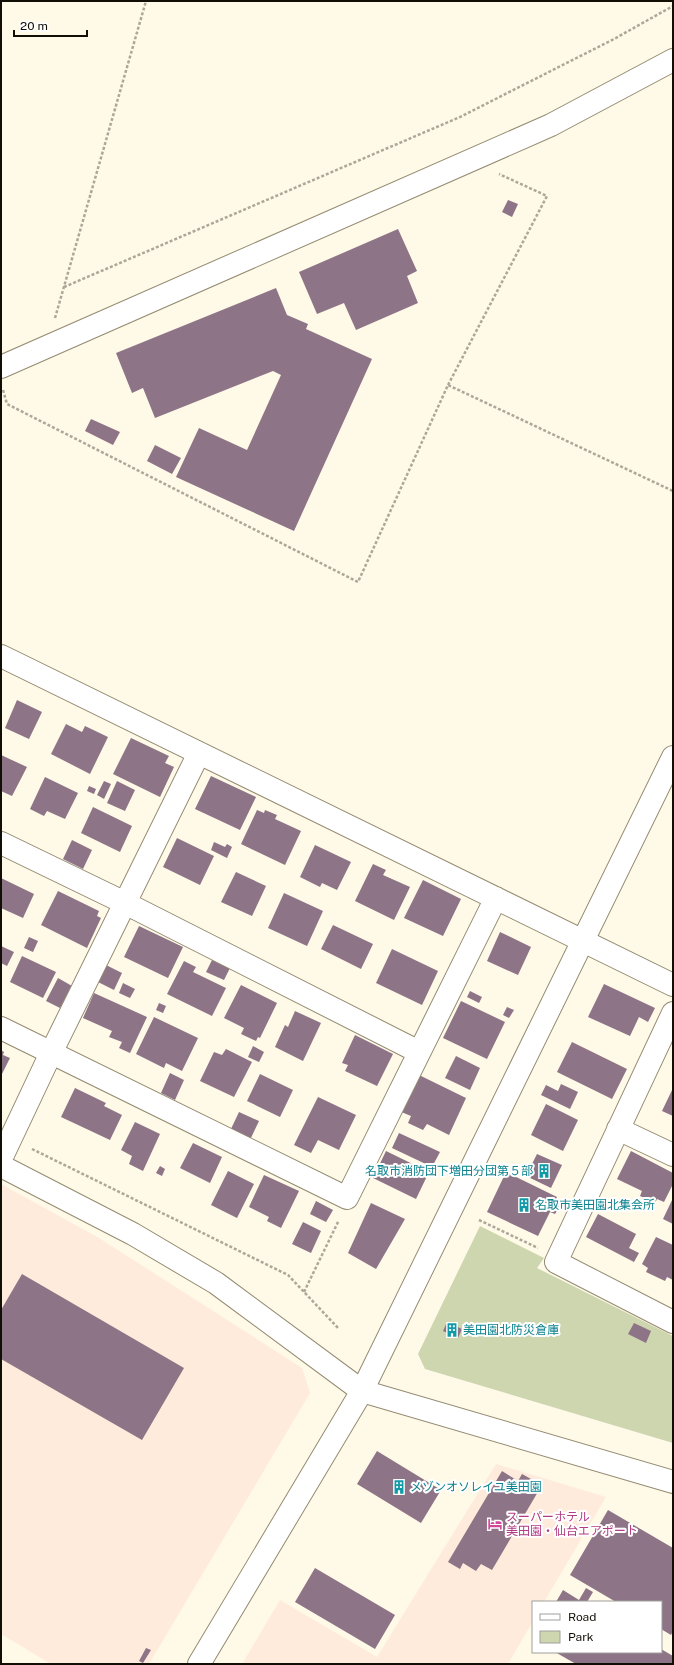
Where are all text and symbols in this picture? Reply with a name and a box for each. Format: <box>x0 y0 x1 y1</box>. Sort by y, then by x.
scale bar <box>14 12 87 38</box>
text: 20 m <box>20 19 48 33</box>
building icon: 名取市消防団下増田分団第５部 <box>536 1163 552 1179</box>
place label: 名取市消防団下増田分団第５部 <box>365 1164 533 1178</box>
building icon: 名取市美田園北集会所 <box>516 1197 532 1213</box>
place label: 名取市美田園北集会所 <box>535 1198 655 1212</box>
building icon: 美田園北防災倉庫 <box>444 1322 460 1338</box>
place label: 美田園北防災倉庫 <box>463 1323 559 1337</box>
building icon: メゾンオソレイユ美田園 <box>391 1479 407 1495</box>
place label: メゾンオソレイユ美田園 <box>410 1480 542 1494</box>
place label: スーパーホテル 美田園・仙台エアポート <box>506 1510 638 1538</box>
hotel icon: スーパーホテル 美田園・仙台エアポート <box>487 1516 503 1532</box>
legend <box>532 1601 662 1653</box>
text: Road <box>568 1610 596 1624</box>
text: Park <box>568 1630 594 1644</box>

